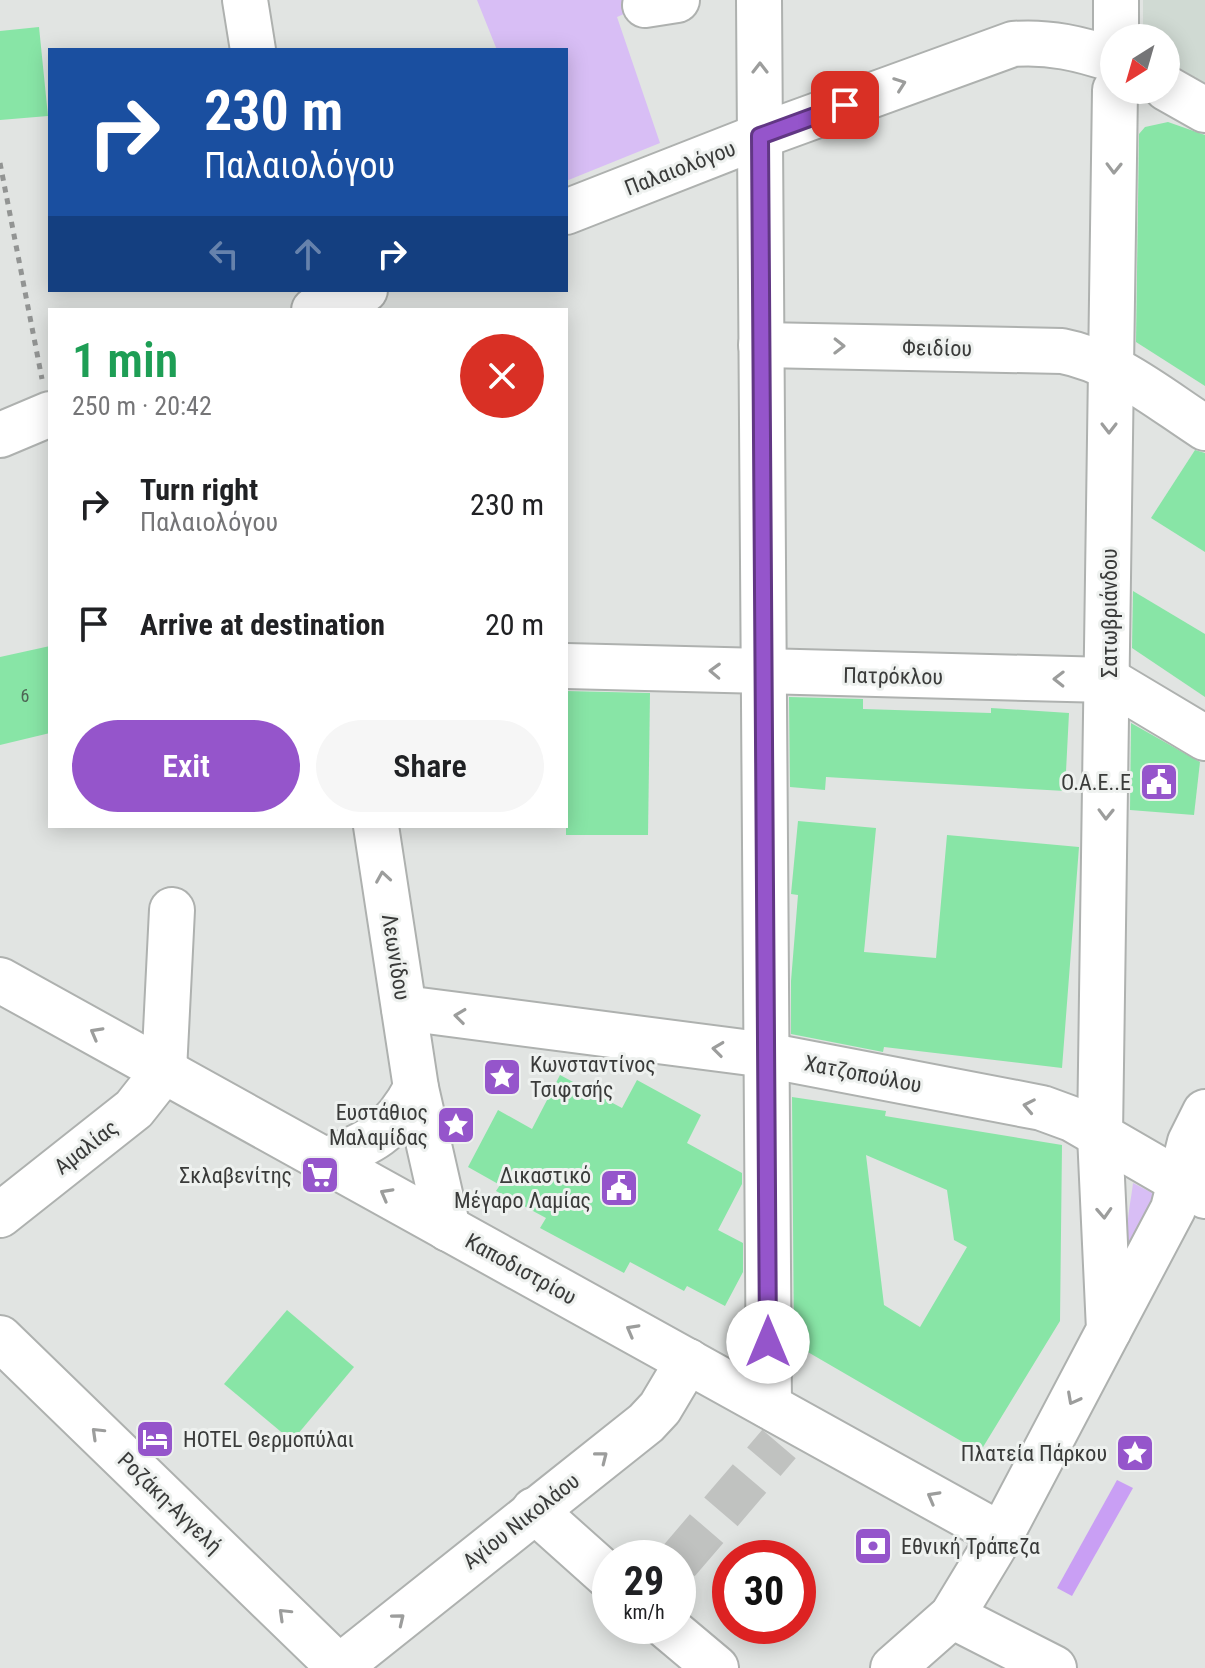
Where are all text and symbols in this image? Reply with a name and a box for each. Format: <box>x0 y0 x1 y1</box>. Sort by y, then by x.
north arrow <box>1100 24 1180 104</box>
map controls <box>1100 24 1180 104</box>
one-way arrow <box>751 61 768 74</box>
pin <box>811 71 879 139</box>
one-way arrow <box>893 77 907 94</box>
text: 230 m <box>204 78 343 144</box>
icon: right <box>72 80 176 184</box>
icon: arrive <box>823 83 867 127</box>
street label: Παλαιολόγου <box>621 135 739 201</box>
text: Παλαιολόγου <box>204 145 395 187</box>
one-way arrow <box>1105 162 1122 175</box>
icon: left <box>202 232 246 276</box>
icon: ahead <box>286 232 330 276</box>
icon: right <box>370 232 414 276</box>
text: 1 min <box>72 332 178 389</box>
button: close <box>460 334 544 418</box>
street label: Φειδίου <box>902 335 972 361</box>
one-way arrow <box>833 337 846 355</box>
text: 250 m · 20:42 <box>72 391 212 421</box>
one-way arrow <box>1100 422 1118 435</box>
text: Turn right <box>140 472 258 507</box>
icon: right <box>72 482 116 526</box>
text: 230 m <box>470 487 544 522</box>
text: Παλαιολόγου <box>140 507 278 537</box>
street label: Σατωβριάνδου <box>1097 548 1122 678</box>
icon: arrive <box>72 602 116 646</box>
text: Arrive at destination <box>140 607 385 642</box>
text: 20 m <box>485 607 544 642</box>
one-way arrow <box>708 663 721 680</box>
street label: Πατρόκλου <box>843 663 943 689</box>
one-way arrow <box>1052 670 1065 688</box>
house number: 6 <box>21 685 29 706</box>
button: Exit <box>72 720 300 812</box>
button: Share <box>316 720 544 812</box>
public building icon: O.A.E..E <box>1138 761 1180 803</box>
place label: O.A.E..E <box>1061 770 1131 795</box>
one-way arrow <box>1097 808 1115 821</box>
one-way arrow <box>375 870 392 884</box>
street label: Λεωνίδου <box>377 912 415 1002</box>
one-way arrow <box>453 1008 467 1025</box>
one-way arrow <box>90 1027 104 1043</box>
one-way arrow <box>711 1041 725 1058</box>
street label: Χατζοπούλου <box>802 1050 924 1098</box>
place label: Κωνσταντίνος Τσιφτσής <box>530 1052 656 1102</box>
place icon: Κωνσταντίνος Τσιφτσής <box>481 1056 523 1098</box>
one-way arrow <box>1022 1098 1036 1115</box>
place label: Ευστάθιος Μαλαμίδας <box>329 1100 428 1150</box>
place icon: Ευστάθιος Μαλαμίδας <box>435 1104 477 1146</box>
street label: Αμαλίας <box>49 1115 123 1179</box>
supermarket icon: Σκλαβενίτης <box>299 1154 341 1196</box>
place label: Σκλαβενίτης <box>179 1163 292 1188</box>
place label: Δικαστικό Μέγαρο Λαμίας <box>454 1163 591 1213</box>
public building icon: Δικαστικό Μέγαρο Λαμίας <box>598 1167 640 1209</box>
one-way arrow <box>381 1188 395 1204</box>
one-way arrow <box>1096 1207 1113 1220</box>
street label: Καποδιστρίου <box>461 1228 581 1310</box>
position arrow <box>726 1300 810 1384</box>
one-way arrow <box>626 1324 640 1340</box>
one-way arrow <box>1067 1391 1082 1406</box>
hotel icon: HOTEL Θερμοπύλαι <box>134 1418 176 1460</box>
one-way arrow <box>92 1427 106 1442</box>
place label: HOTEL Θερμοπύλαι <box>183 1427 354 1452</box>
place icon: Πλατεία Πάρκου <box>1114 1432 1156 1474</box>
place label: Πλατεία Πάρκου <box>961 1441 1107 1466</box>
street label: Ροζάκη-Αγγελή <box>113 1447 227 1559</box>
one-way arrow <box>593 1452 608 1466</box>
street label: Αγίου Νικολάου <box>458 1468 584 1574</box>
one-way arrow <box>926 1491 941 1506</box>
bank icon: Εθνική Τράπεζα <box>852 1525 894 1567</box>
place label: Εθνική Τράπεζα <box>901 1534 1040 1559</box>
speed limit sign: 30 <box>712 1540 816 1644</box>
text: 29 <box>624 1558 664 1605</box>
text: km/h <box>623 1600 665 1624</box>
one-way arrow <box>279 1608 293 1623</box>
one-way arrow <box>390 1614 404 1629</box>

